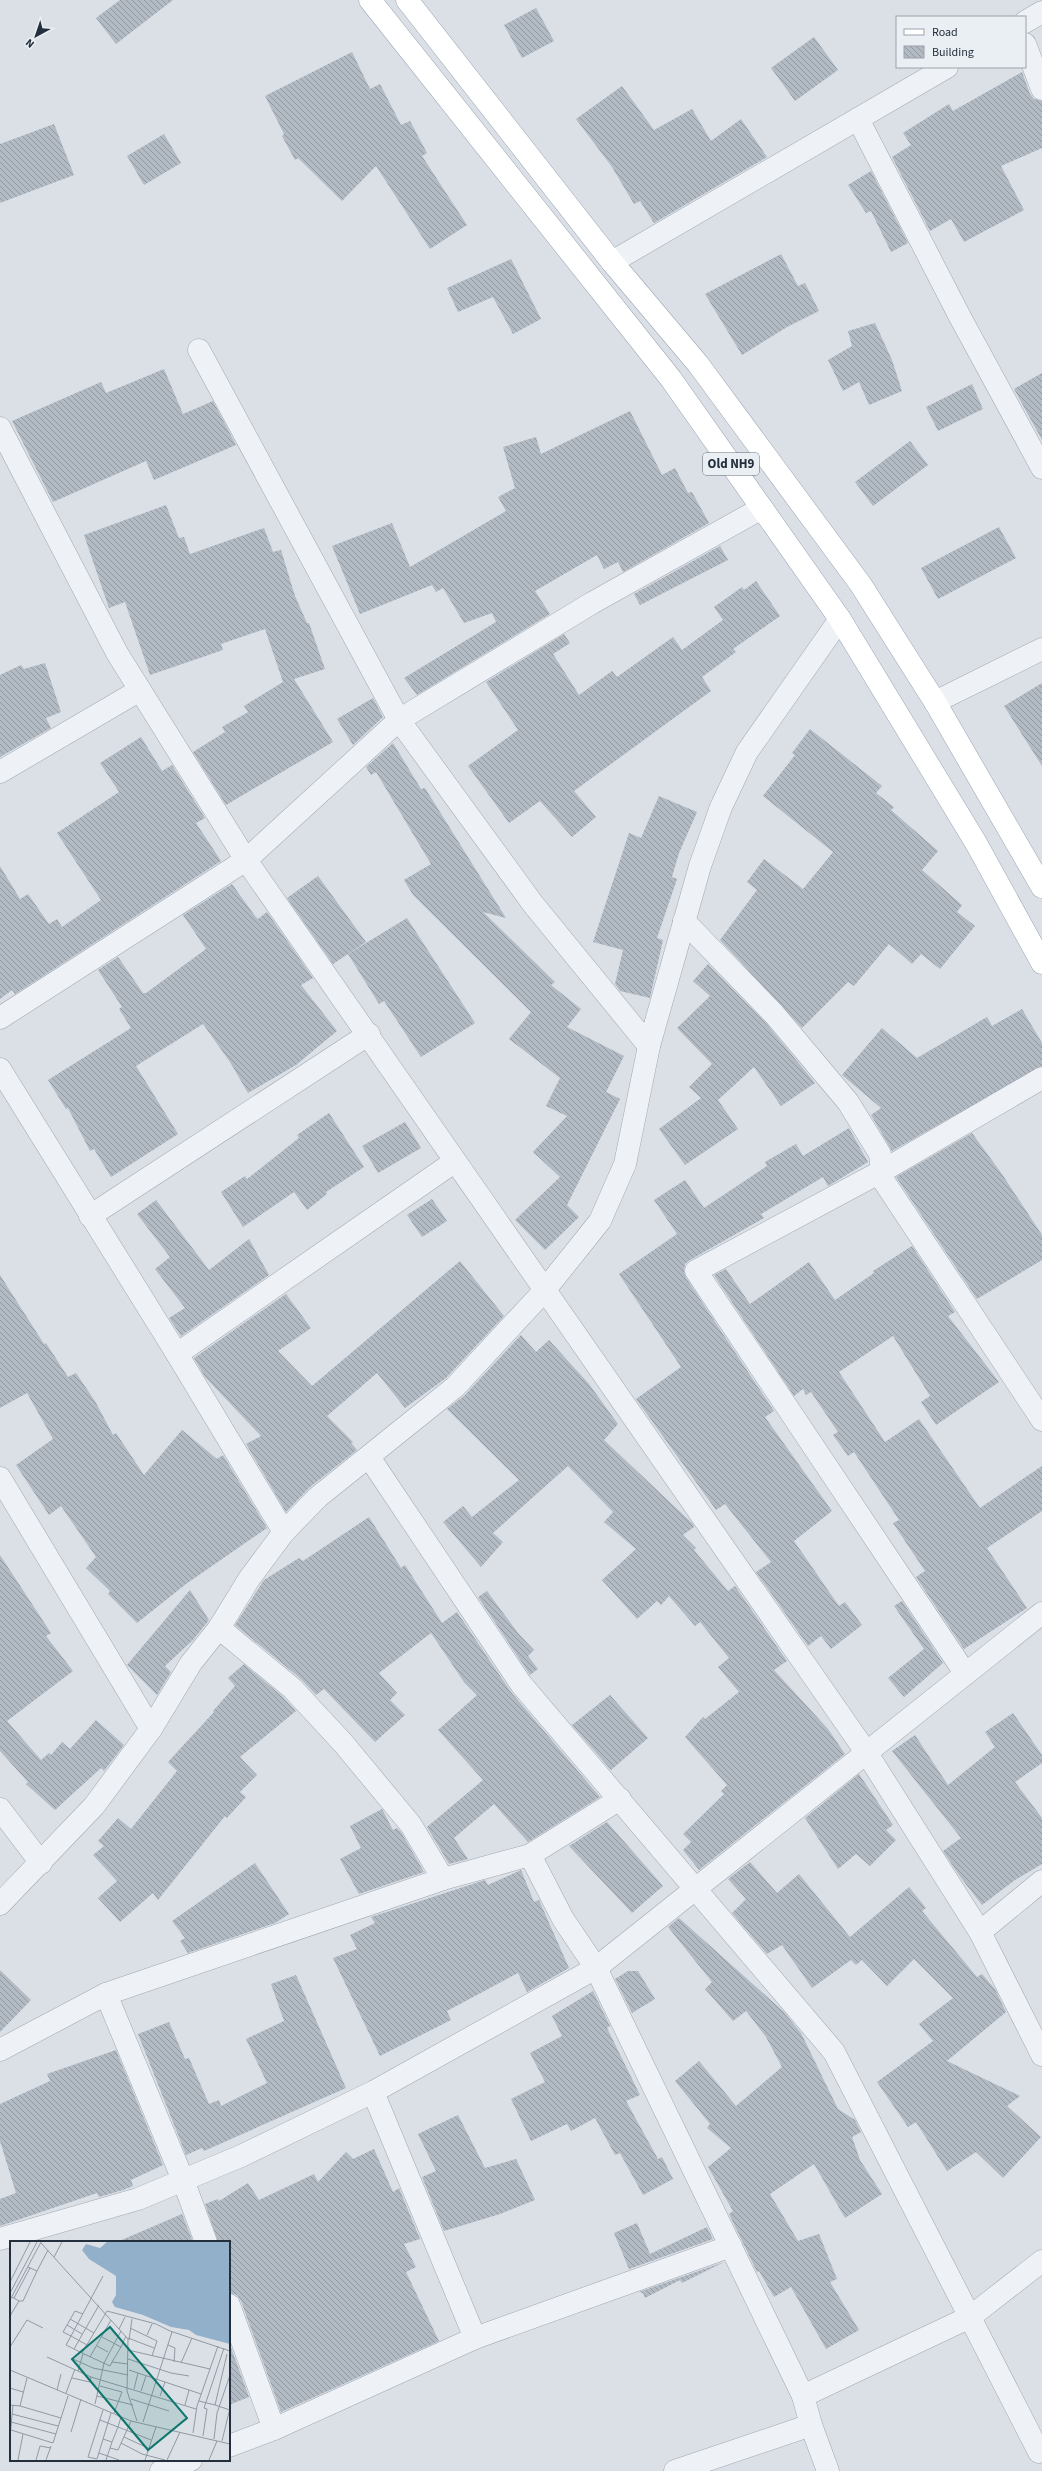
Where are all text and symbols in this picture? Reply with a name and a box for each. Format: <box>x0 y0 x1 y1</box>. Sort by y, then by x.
north arrow <box>16 16 56 56</box>
legend <box>896 16 1026 68</box>
text: Road <box>932 24 958 41</box>
text: N <box>22 35 38 51</box>
text: Building <box>932 44 974 61</box>
road number: Old NH9 <box>703 453 759 475</box>
inset map <box>10 2241 230 2461</box>

